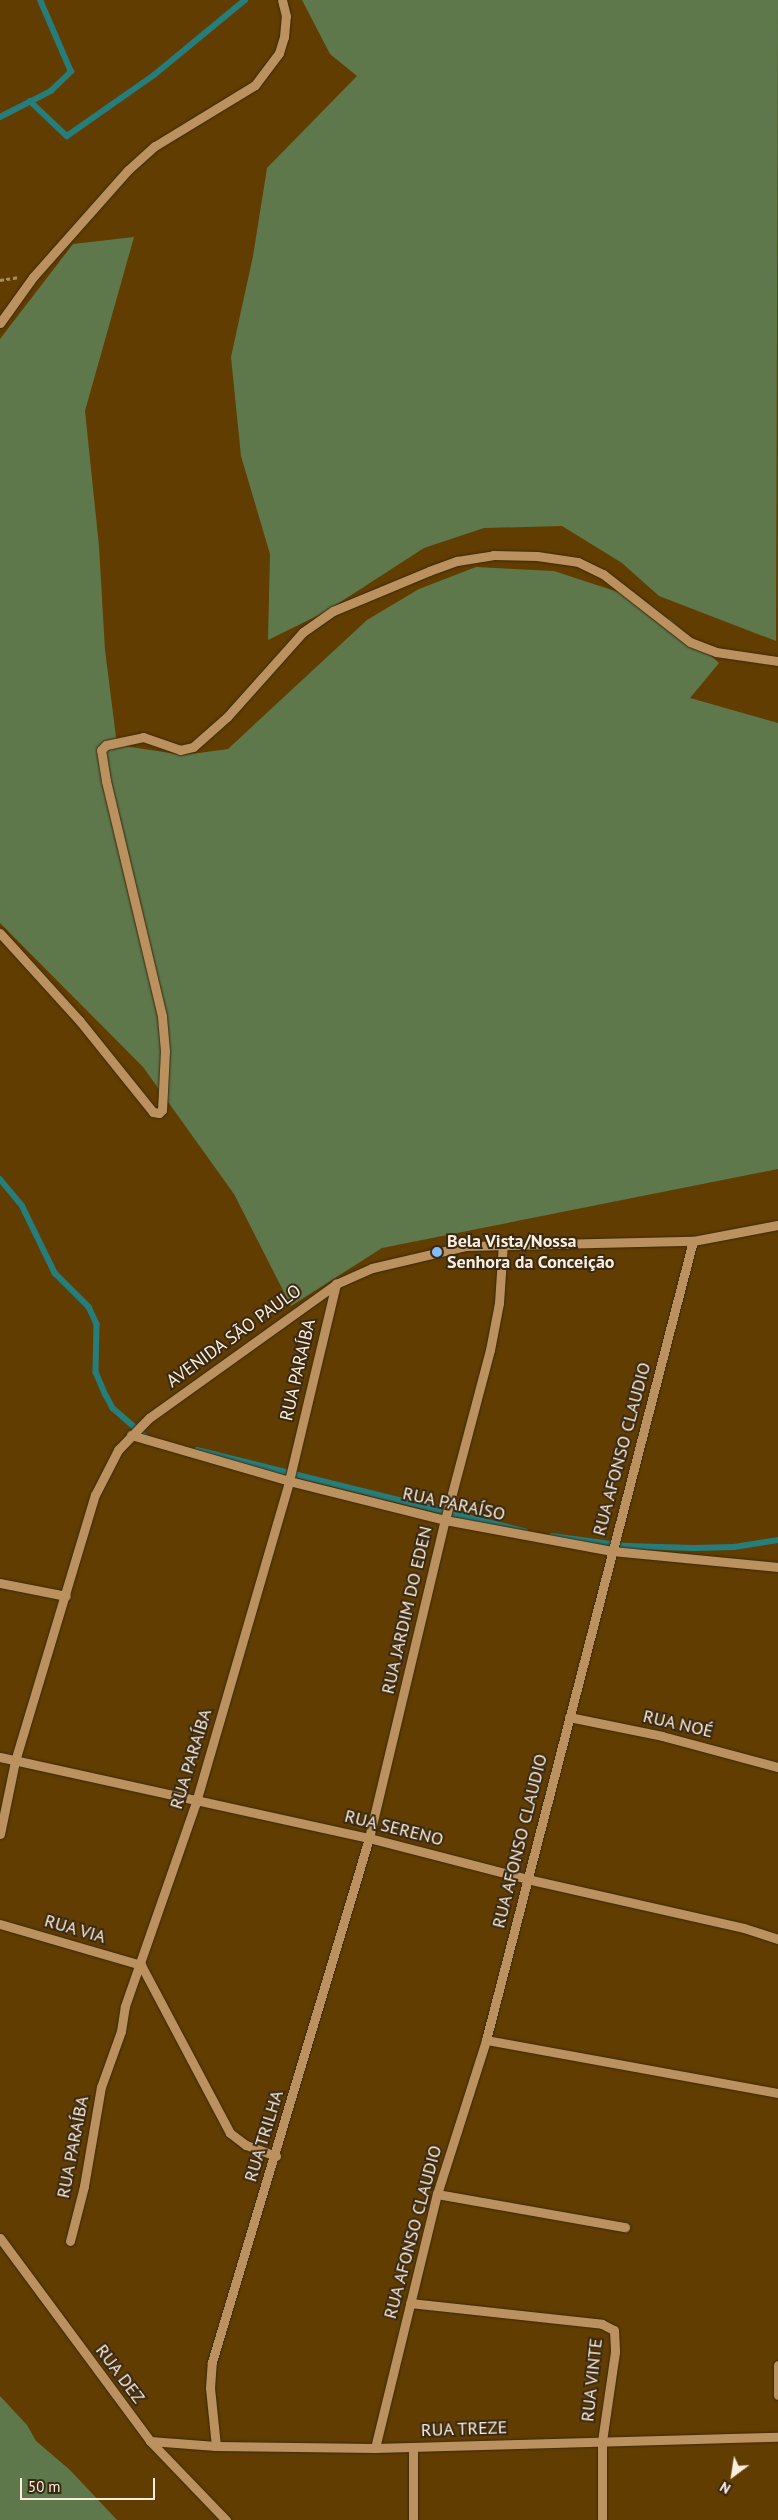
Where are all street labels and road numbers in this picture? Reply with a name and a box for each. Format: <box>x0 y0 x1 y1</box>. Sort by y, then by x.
street label: AVENIDA SÃO PAULO <box>162 1280 306 1392</box>
street label: RUA PARAÍBA <box>276 1317 320 1423</box>
street label: RUA AFONSO CLAUDIO <box>588 1359 656 1539</box>
street label: RUA PARAÍSO <box>400 1483 508 1525</box>
street label: RUA JARDIM DO EDEN <box>377 1524 437 1696</box>
street label: RUA NOÉ <box>641 1705 715 1743</box>
street label: RUA PARAÍBA <box>165 1706 217 1812</box>
street label: RUA AFONSO CLAUDIO <box>488 1751 552 1931</box>
street label: RUA SERENO <box>342 1805 446 1851</box>
street label: RUA VIA <box>41 1910 109 1948</box>
street label: RUA TRILHA <box>240 2087 288 2185</box>
street label: RUA PARAÍBA <box>52 2094 94 2200</box>
street label: RUA AFONSO CLAUDIO <box>379 2142 447 2322</box>
street label: RUA VINTE <box>577 2337 607 2423</box>
street label: RUA DEZ <box>91 2340 149 2408</box>
street label: RUA TREZE <box>420 2417 508 2441</box>

